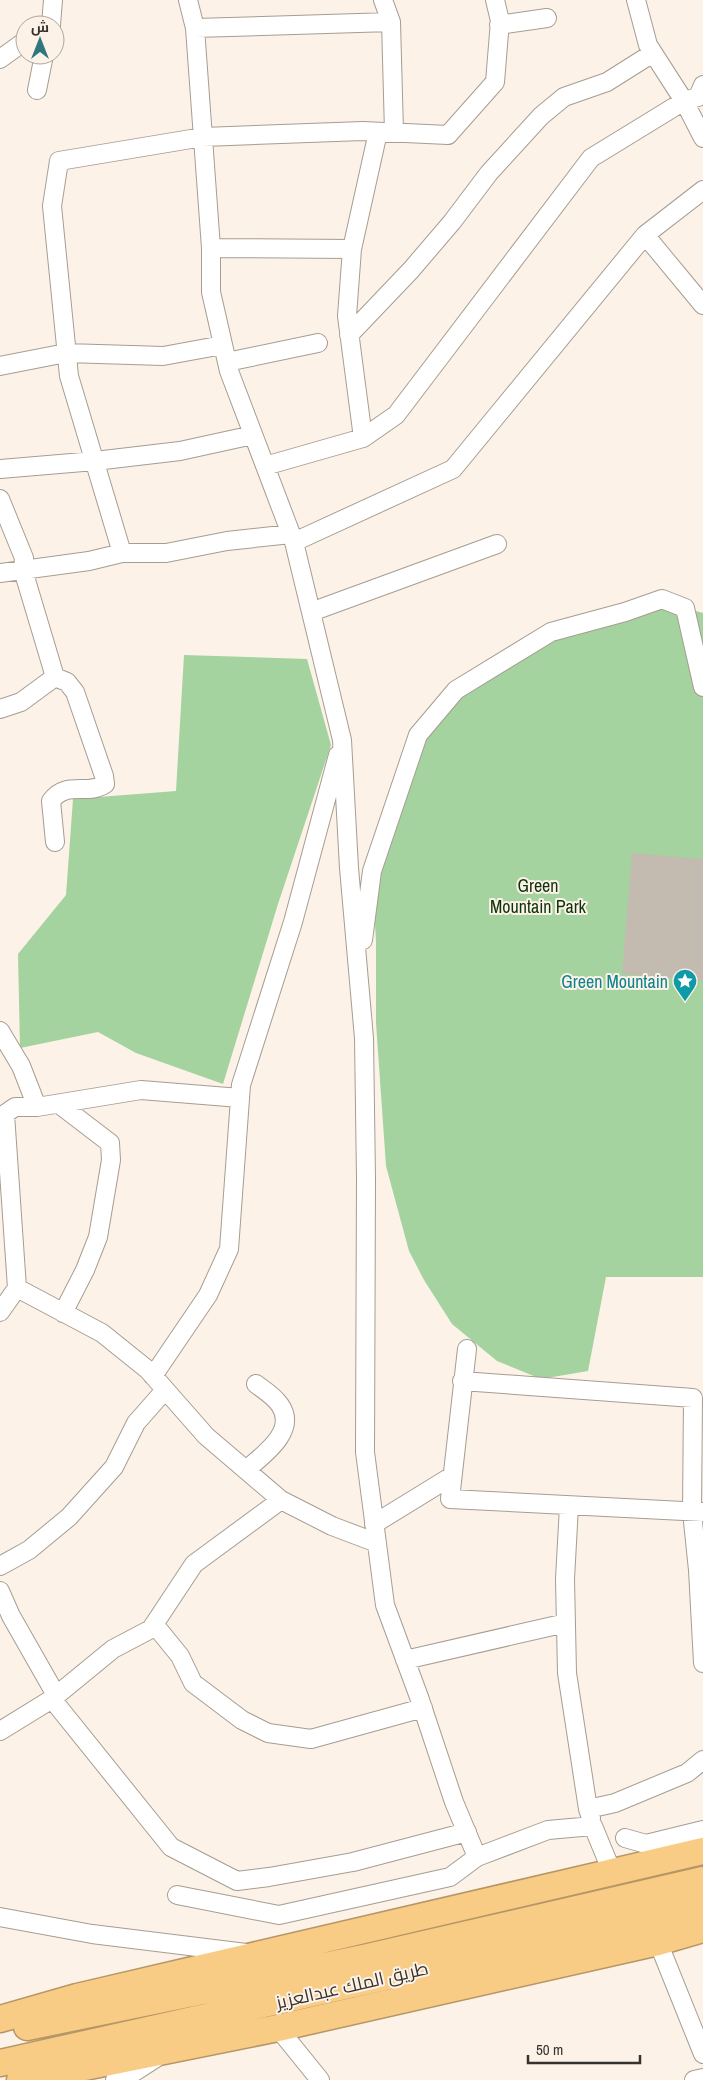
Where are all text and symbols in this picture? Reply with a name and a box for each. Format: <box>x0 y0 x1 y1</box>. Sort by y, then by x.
north arrow <box>15 15 65 65</box>
text: ش <box>31 18 49 36</box>
park label: Green Mountain Park <box>490 873 587 919</box>
place icon: Green Mountain <box>672 968 698 1002</box>
place label: Green Mountain <box>561 969 668 994</box>
street label: طريق الملك عبدالعزيز <box>273 1955 431 2015</box>
scale bar <box>528 2032 640 2064</box>
text: 50 m <box>536 2039 563 2060</box>

